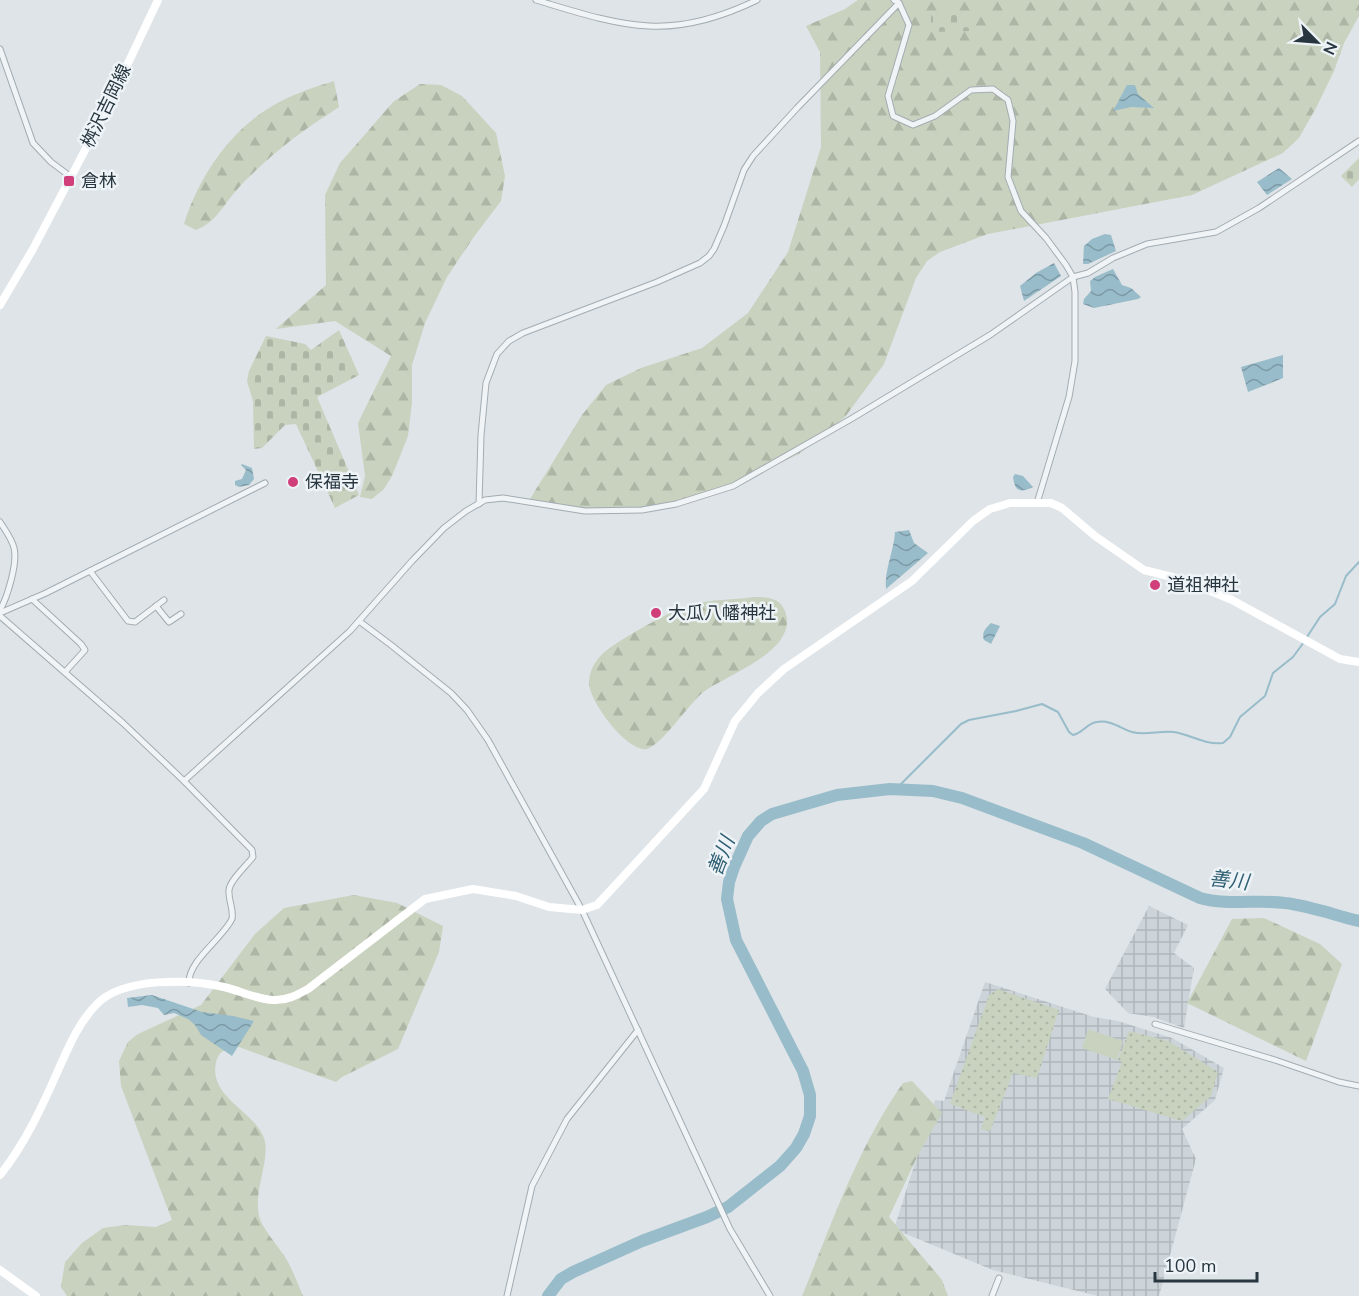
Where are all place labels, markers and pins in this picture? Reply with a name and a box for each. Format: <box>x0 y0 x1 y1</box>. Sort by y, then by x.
place label: 倉林 <box>81 169 117 193</box>
marker: 倉林 <box>62 174 76 188</box>
place label: 保福寺 <box>305 470 359 494</box>
marker: 保福寺 <box>286 475 300 489</box>
place label: 道祖神社 <box>1167 573 1239 597</box>
marker: 道祖神社 <box>1148 578 1162 592</box>
place label: 大瓜八幡神社 <box>668 601 776 625</box>
marker: 大瓜八幡神社 <box>649 606 663 620</box>

